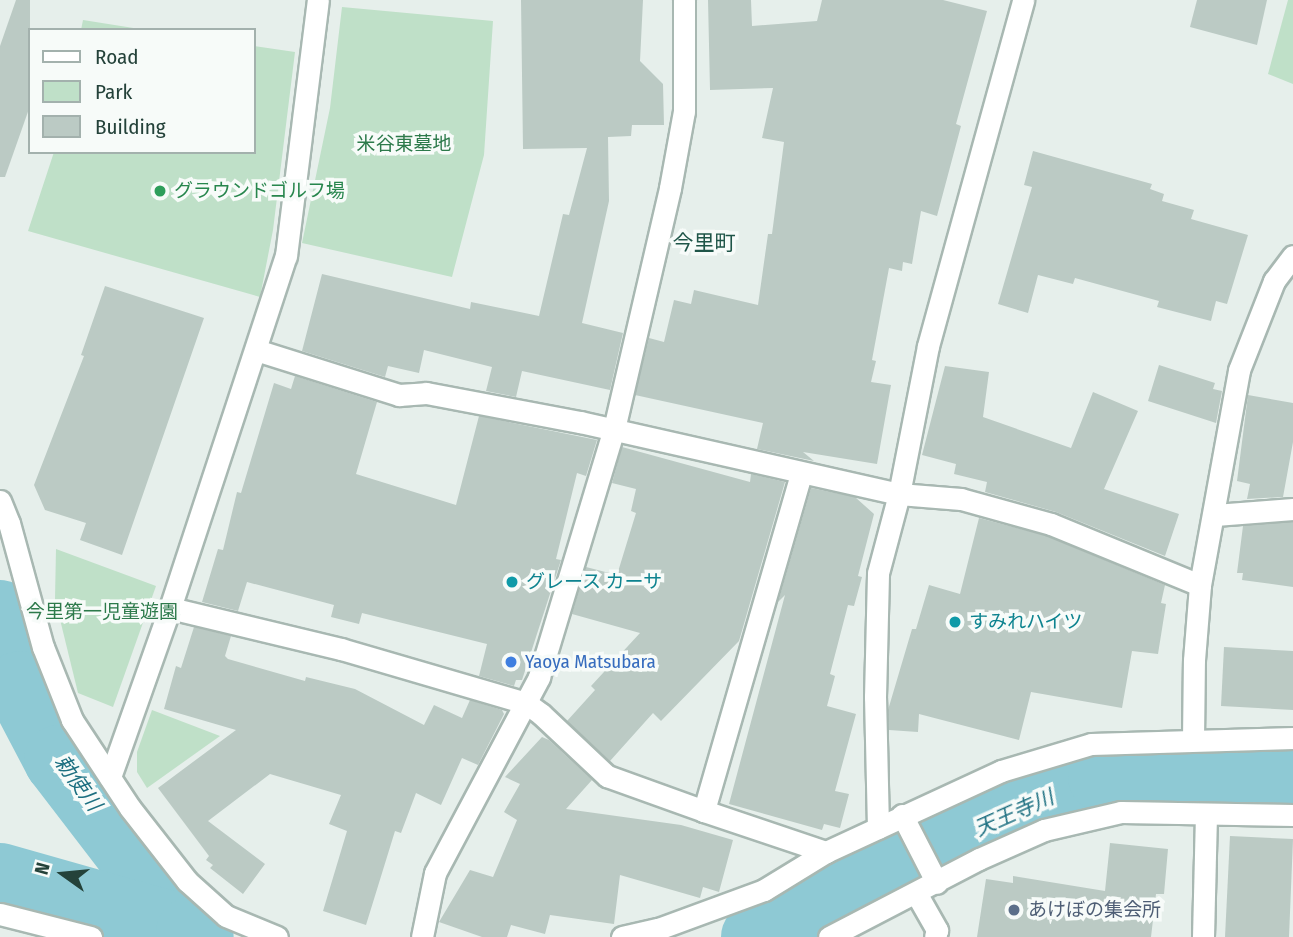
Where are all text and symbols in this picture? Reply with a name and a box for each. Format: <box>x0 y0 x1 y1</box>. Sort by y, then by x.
legend <box>28 28 256 154</box>
text: Road <box>95 44 139 70</box>
text: Park <box>95 79 132 105</box>
text: Building <box>95 114 166 140</box>
park label: 米谷東墓地 <box>357 133 451 155</box>
place label: グラウンドゴルフ場 <box>174 180 345 202</box>
marker: グラウンドゴルフ場 <box>152 183 168 199</box>
district label: 今里町 <box>673 230 735 256</box>
place label: グレース カーサ <box>526 571 663 593</box>
marker: グレース カーサ <box>504 574 520 590</box>
park label: 今里第一児童遊園 <box>26 601 178 623</box>
place label: すみれハイツ <box>969 611 1083 633</box>
marker: すみれハイツ <box>947 614 963 630</box>
place label: Yaoya Matsubara <box>525 651 656 673</box>
marker: Yaoya Matsubara <box>503 654 519 670</box>
water label: 勅使川 <box>49 750 107 816</box>
water label: 天王寺川 <box>971 784 1057 842</box>
north arrow <box>28 839 98 909</box>
text: N <box>30 860 55 877</box>
place label: あけぼの集会所 <box>1028 899 1161 921</box>
marker: あけぼの集会所 <box>1006 902 1022 918</box>

